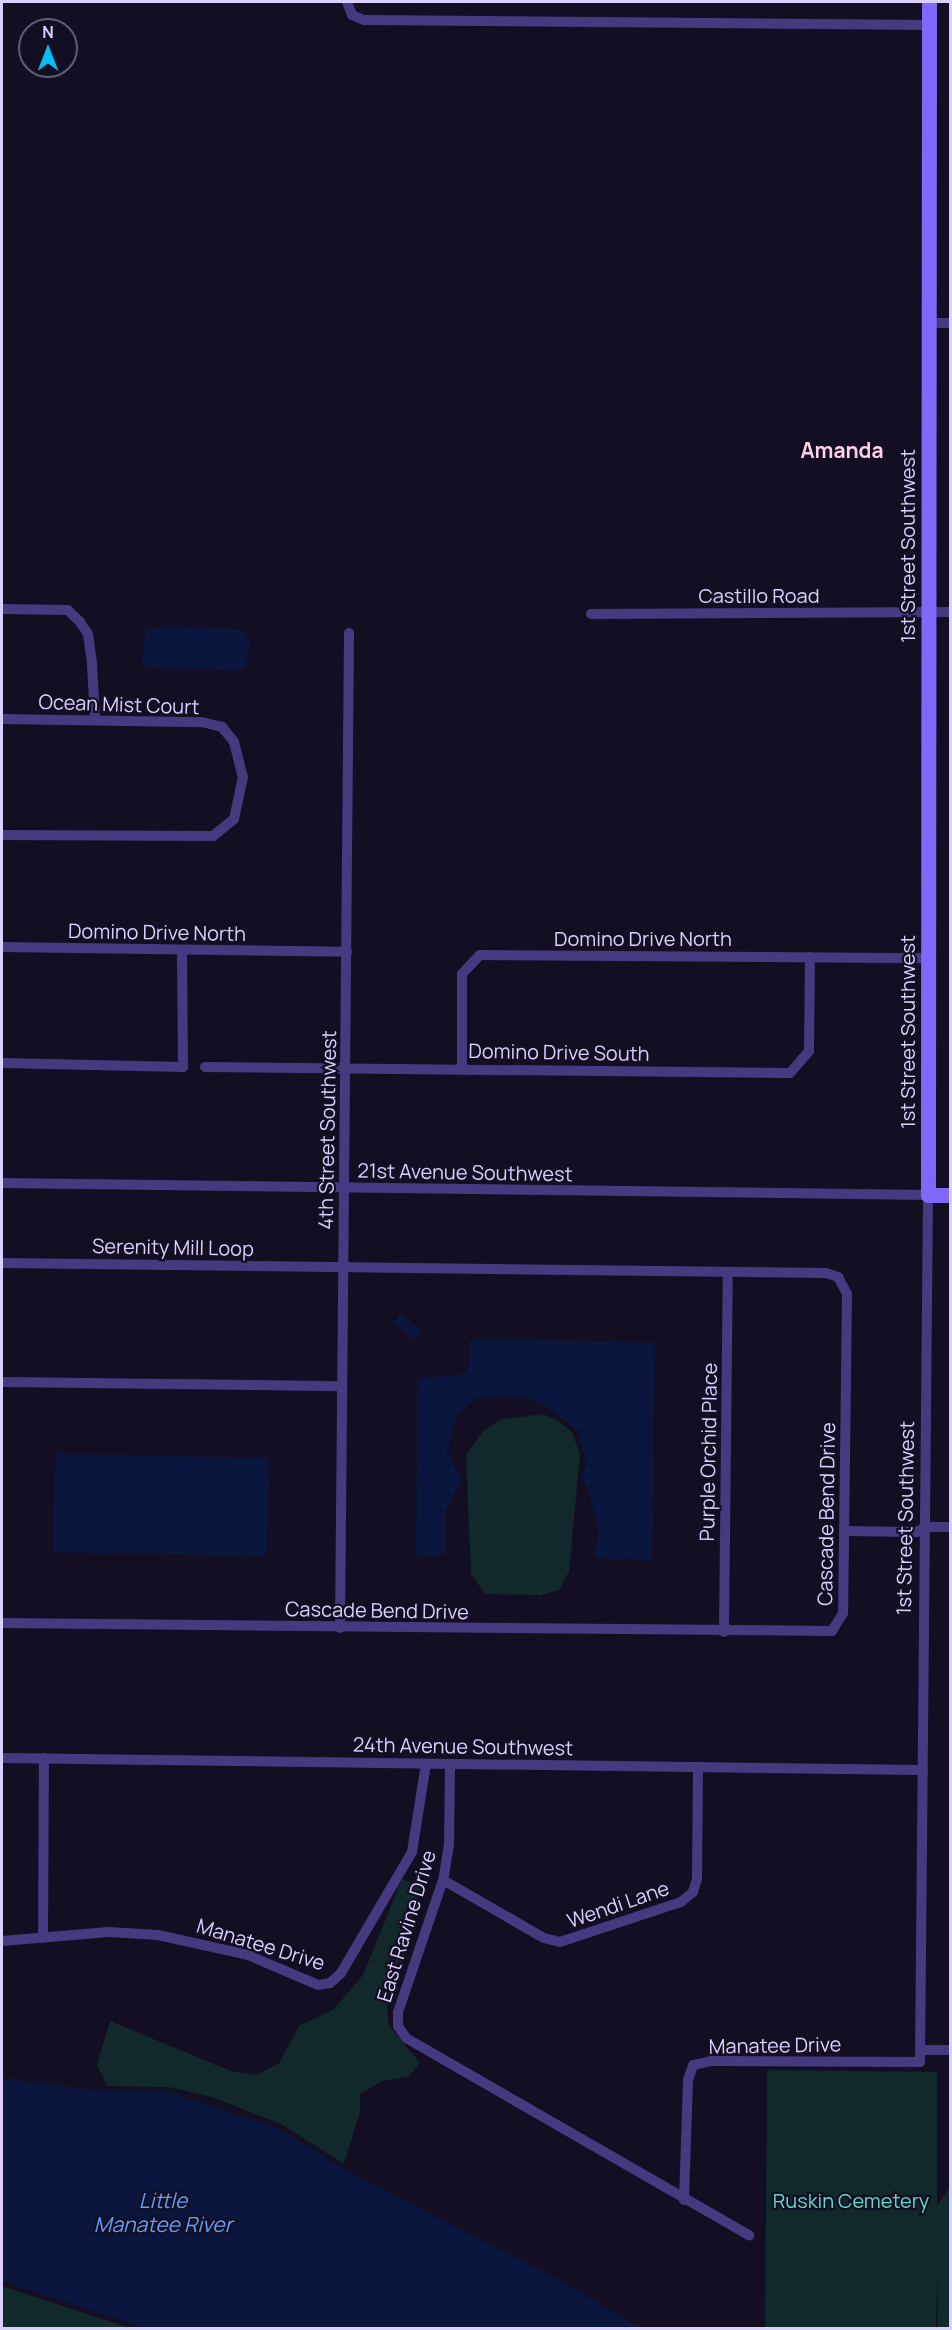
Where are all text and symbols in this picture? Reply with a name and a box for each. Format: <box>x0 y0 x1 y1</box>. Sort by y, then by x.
north arrow <box>18 18 78 78</box>
text: N <box>42 21 54 43</box>
district label: Amanda <box>800 437 884 463</box>
street label: 1st Street Southwest <box>895 449 919 643</box>
street label: Castillo Road <box>698 583 820 607</box>
street label: Ocean Mist Court <box>38 689 200 719</box>
street label: Domino Drive North <box>68 918 246 946</box>
street label: Domino Drive North <box>554 926 732 950</box>
street label: 1st Street Southwest <box>895 935 919 1129</box>
street label: 4th Street Southwest <box>313 1030 341 1230</box>
street label: Domino Drive South <box>468 1038 650 1066</box>
street label: 21st Avenue Southwest <box>357 1158 573 1186</box>
street label: Serenity Mill Loop <box>92 1234 254 1260</box>
street label: Purple Orchid Place <box>694 1362 722 1542</box>
street label: 1st Street Southwest <box>891 1421 919 1615</box>
street label: Cascade Bend Drive <box>812 1422 840 1606</box>
street label: Cascade Bend Drive <box>285 1596 469 1624</box>
street label: 24th Avenue Southwest <box>353 1732 573 1760</box>
street label: East Ravine Drive <box>372 1847 440 2005</box>
street label: Wendi Lane <box>564 1875 672 1933</box>
street label: Manatee Drive <box>194 1913 328 1975</box>
street label: Manatee Drive <box>708 2032 842 2058</box>
water label: Little Manatee River <box>94 2187 232 2237</box>
park label: Ruskin Cemetery <box>773 2188 929 2212</box>

